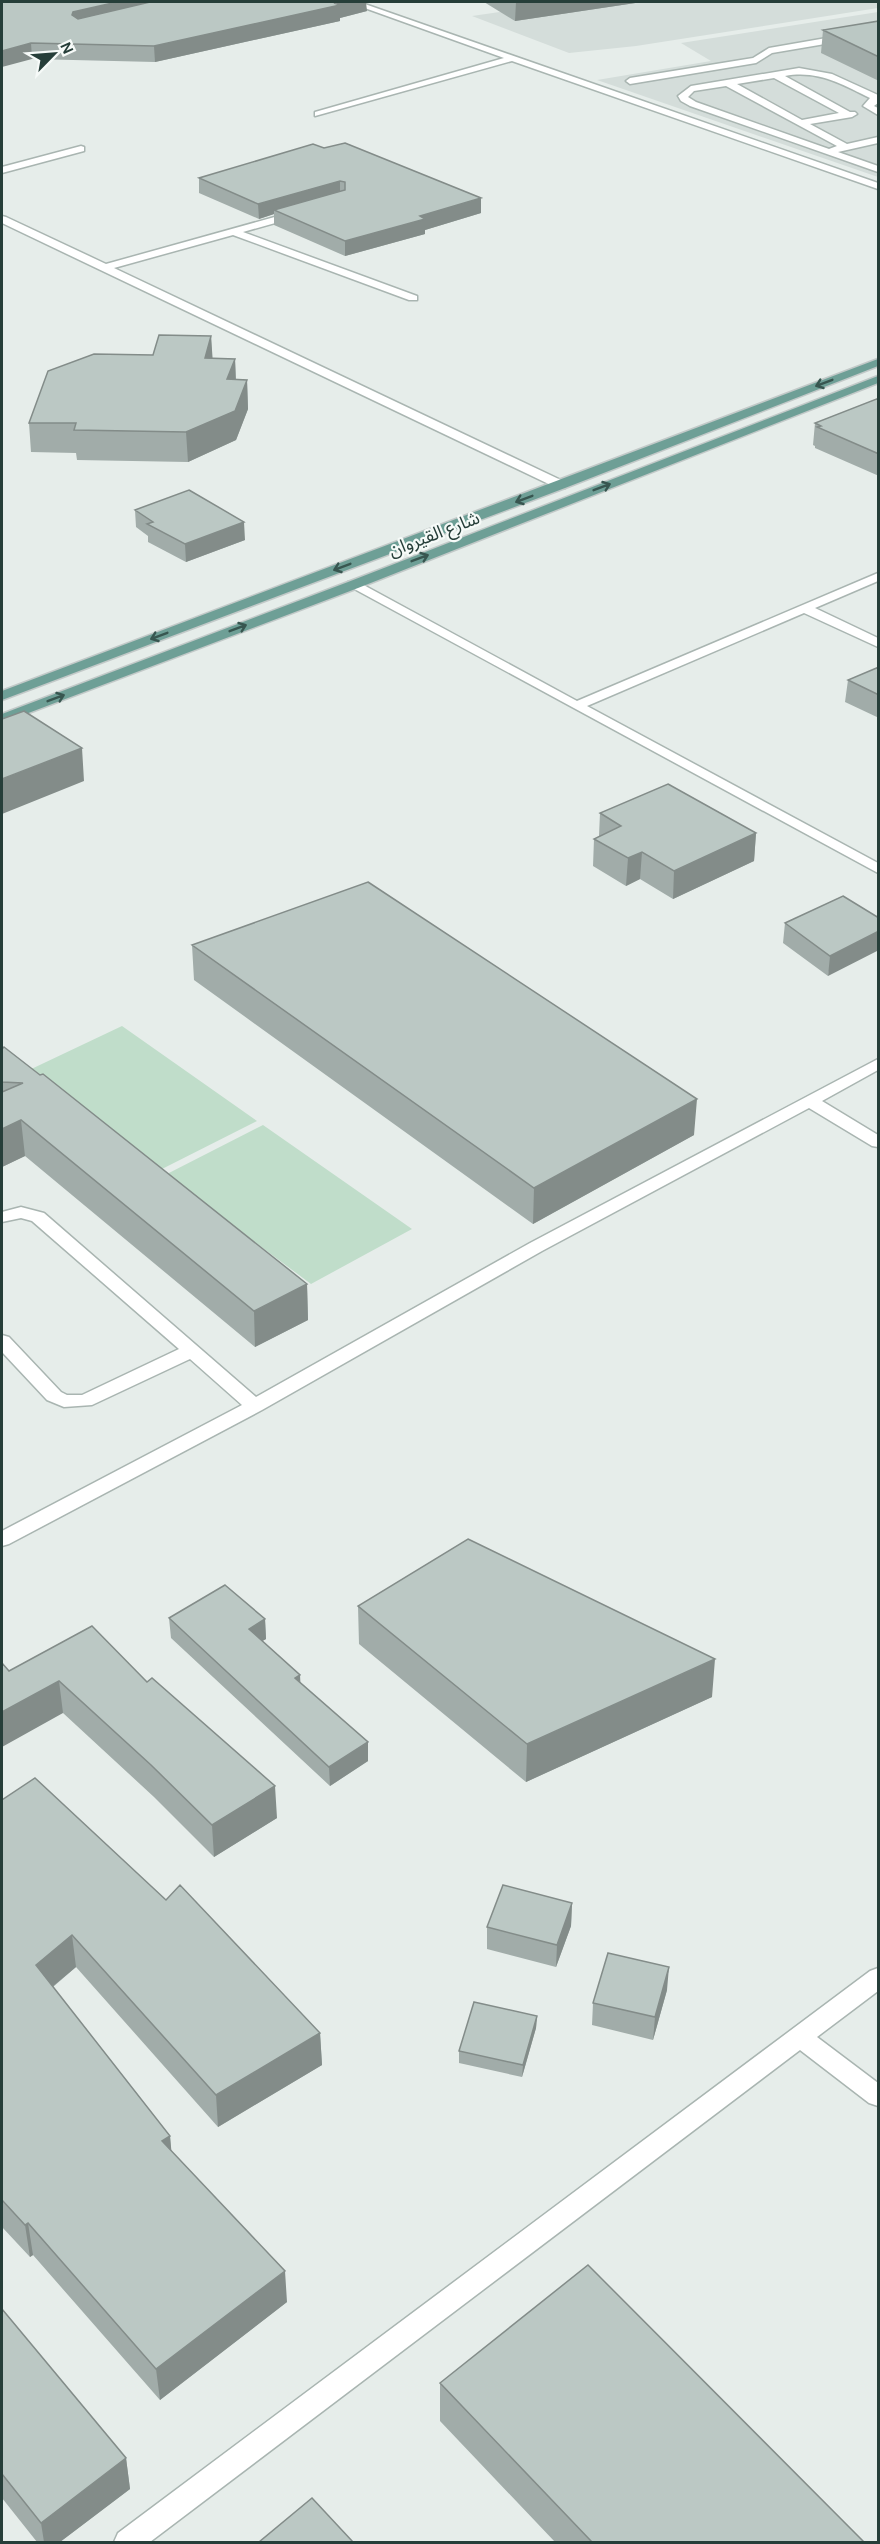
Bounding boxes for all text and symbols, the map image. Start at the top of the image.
north arrow [24,24,84,84]
text: N [56,39,78,57]
one-way arrow [815,379,834,390]
one-way arrow [592,481,611,492]
one-way arrow [516,494,534,505]
street label: شارع القيروان [385,507,484,564]
one-way arrow [411,552,429,563]
one-way arrow [333,563,352,574]
one-way arrow [229,622,247,633]
one-way arrow [151,631,169,642]
one-way arrow [46,692,65,703]

